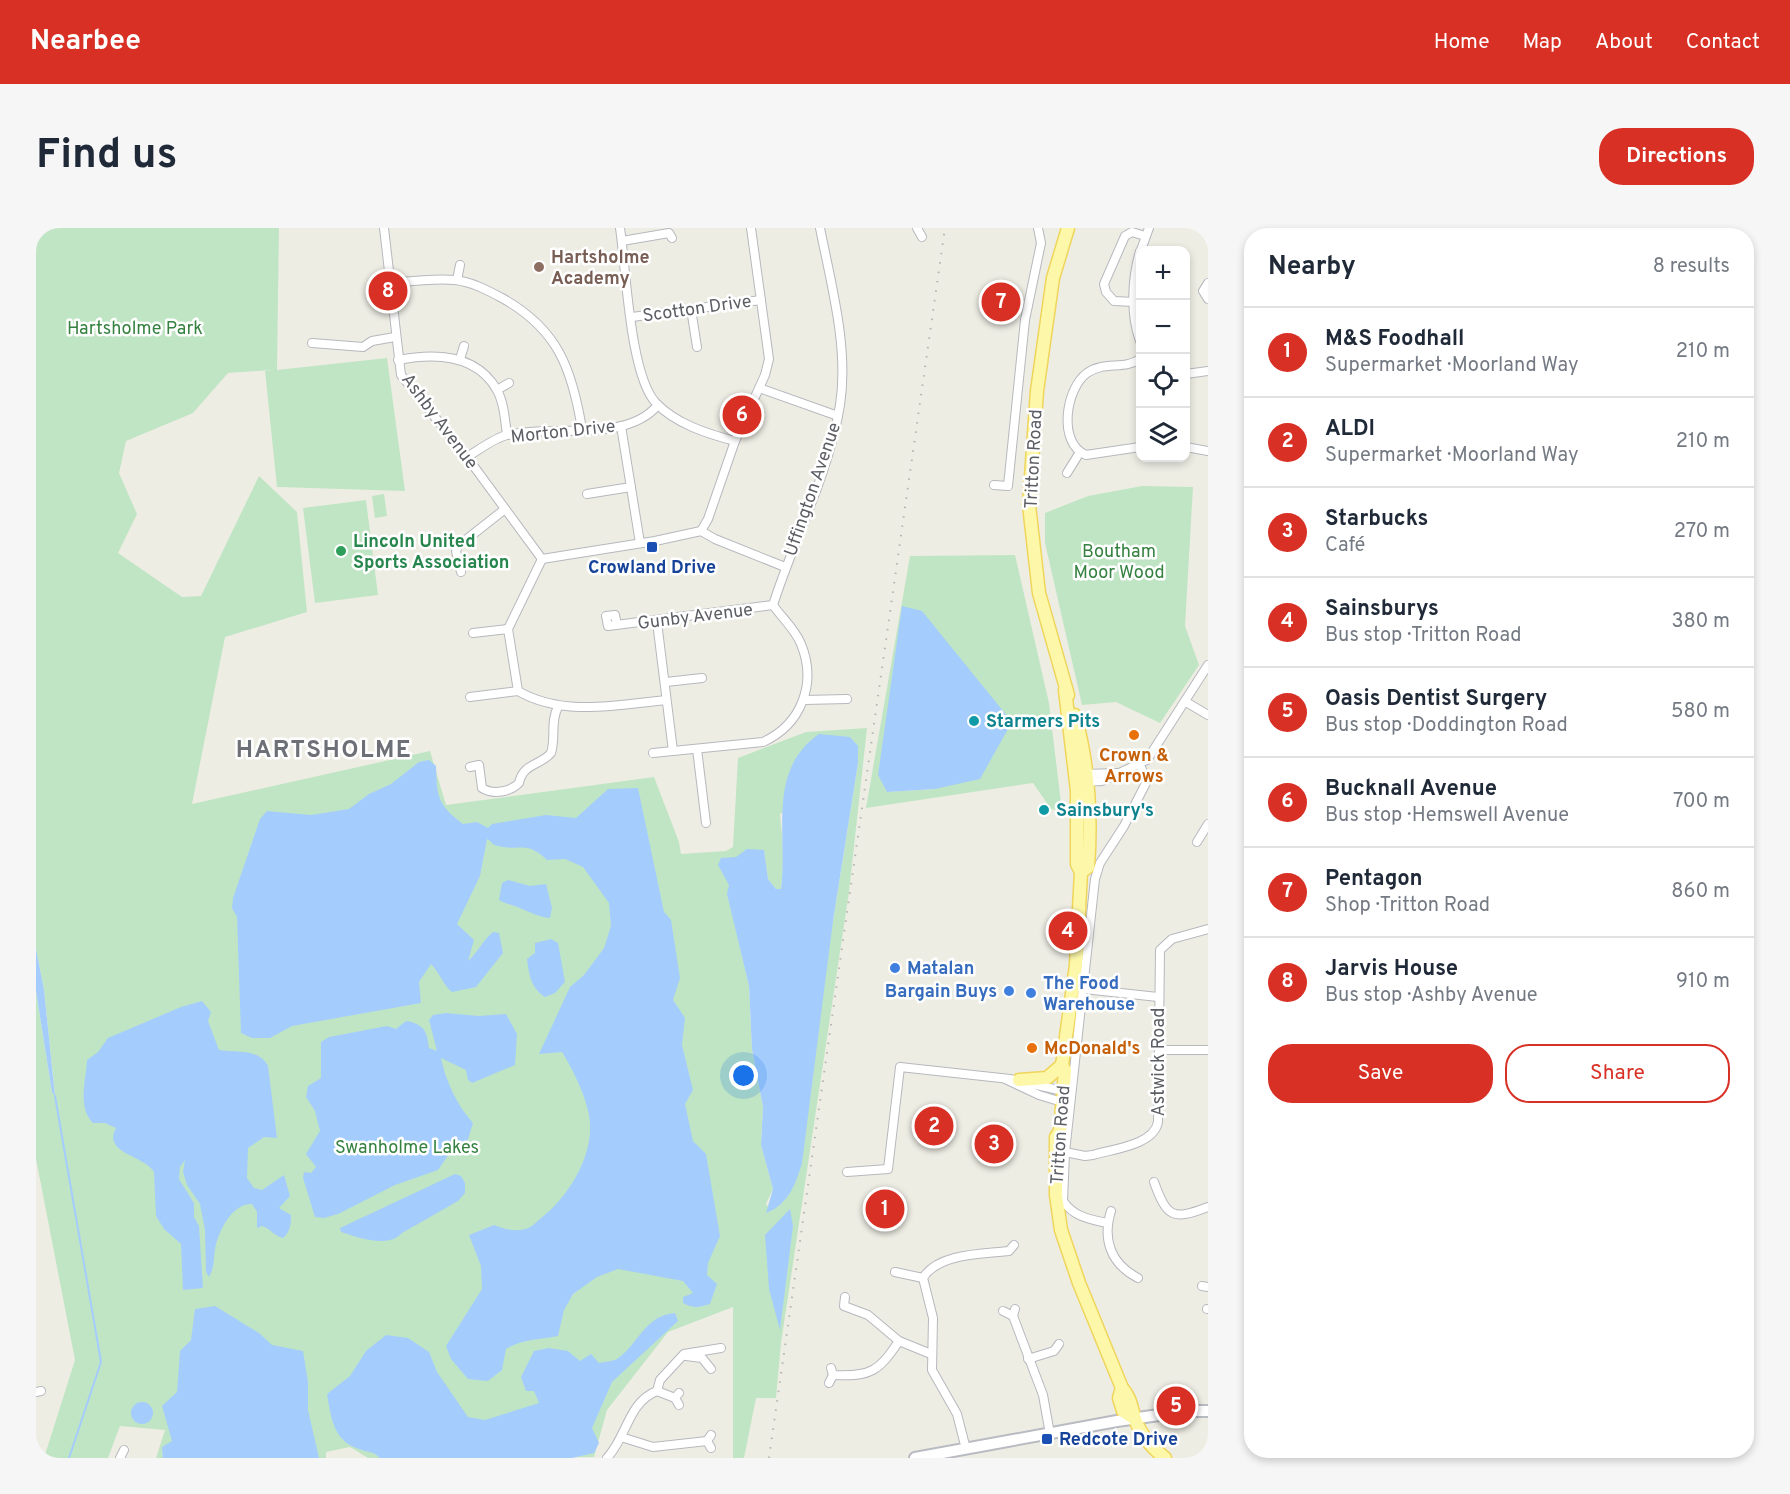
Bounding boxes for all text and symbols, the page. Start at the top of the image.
text: Nearbee [30,24,141,60]
text: Home [1434,29,1490,56]
text: Map [1523,29,1562,56]
text: About [1595,29,1653,56]
text: Contact [1686,29,1760,56]
button: Directions [1599,128,1754,185]
text: Find us [36,130,177,183]
map controls [1136,246,1190,462]
button: + [1136,246,1190,300]
place label: Hartsholme Academy [551,247,650,291]
text: Nearby [1268,251,1356,284]
text: 8 results [1653,254,1730,280]
marker: Hartsholme Academy [532,260,546,274]
pin: 8 [368,268,408,314]
pin: 7 [982,280,1020,325]
street label: Scotton Drive [641,290,753,328]
button: − [1136,300,1190,354]
park label: Hartsholme Park [67,318,203,341]
text: M&S Foodhall [1325,326,1464,353]
text: 1 [1284,339,1292,365]
text: 210 m [1676,339,1730,365]
text: Supermarket · Moorland Way [1325,353,1579,379]
button: locate [1136,354,1190,408]
street label: Ashby Avenue [395,369,482,474]
pin: 6 [722,392,762,438]
button: layers [1136,408,1190,462]
street label: Tritton Road [1020,409,1049,509]
street label: Morton Drive [510,416,617,449]
text: ALDI [1325,416,1375,443]
street label: Uffington Avenue [780,420,847,559]
text: 2 [1281,429,1294,455]
text: 210 m [1676,429,1730,455]
text: Supermarket · Moorland Way [1325,443,1579,469]
text: Starbucks [1325,506,1428,533]
text: 3 [1282,519,1294,545]
text: 270 m [1674,519,1730,545]
place label: Lincoln United Sports Association [353,531,509,575]
text: Café [1325,533,1365,559]
marker: Crowland Drive [645,540,659,554]
park label: Boutham Moor Wood [1073,541,1165,585]
marker: Lincoln United Sports Association [334,544,348,558]
place label: Crowland Drive [588,557,716,580]
text: Sainsburys [1325,596,1439,623]
street label: Gunby Avenue [636,599,754,636]
text: 4 [1281,609,1294,635]
text: 380 m [1671,609,1730,635]
text: Bus stop · Tritton Road [1325,623,1522,649]
text: Oasis Dentist Surgery [1325,686,1547,713]
text: 5 [1281,699,1294,725]
text: 580 m [1671,699,1730,725]
place label: Starmers Pits [986,711,1100,734]
text: Bus stop · Doddington Road [1325,713,1568,739]
marker: Starmers Pits [967,714,981,728]
marker: Crown & Arrows [1127,728,1141,742]
district label: HARTSHOLME [236,736,412,766]
place label: Crown & Arrows [1099,745,1169,789]
text: Bucknall Avenue [1325,776,1497,803]
text: 6 [1281,789,1294,815]
text: 700 m [1673,789,1730,815]
place label: Sainsbury's [1056,800,1154,823]
marker: Sainsbury's [1037,803,1051,817]
text: Bus stop · Hemswell Avenue [1325,803,1569,829]
text: Pentagon [1325,866,1422,893]
text: 7 [1282,879,1293,905]
text: 860 m [1671,879,1730,905]
text: Shop · Tritton Road [1325,893,1490,919]
pin: 4 [1048,908,1088,954]
text: Jarvis House [1325,956,1458,983]
place label: Matalan [907,958,974,981]
marker: Matalan [888,961,902,975]
text: 8 [1281,969,1294,995]
text: 910 m [1676,969,1730,995]
place label: The Food Warehouse [1043,973,1135,1017]
place label: Bargain Buys [885,981,997,1004]
text: Bus stop · Ashby Avenue [1325,983,1538,1009]
marker: Bargain Buys [1002,984,1016,998]
marker: The Food Warehouse [1024,986,1038,1000]
street label: Astwick Road [1148,1008,1171,1116]
place label: McDonald's [1044,1038,1140,1061]
marker: McDonald's [1025,1041,1039,1055]
button: Save [1268,1044,1493,1103]
button: Share [1505,1044,1730,1103]
your location [729,1061,758,1090]
street label: Tritton Road [1047,1085,1076,1186]
pin: 2 [914,1104,954,1148]
pin: 3 [974,1122,1014,1166]
park label: Swanholme Lakes [335,1137,479,1160]
pin: 1 [866,1186,904,1232]
pin: 5 [1156,1384,1196,1428]
place label: Redcote Drive [1059,1429,1178,1452]
marker: Redcote Drive [1040,1432,1054,1446]

